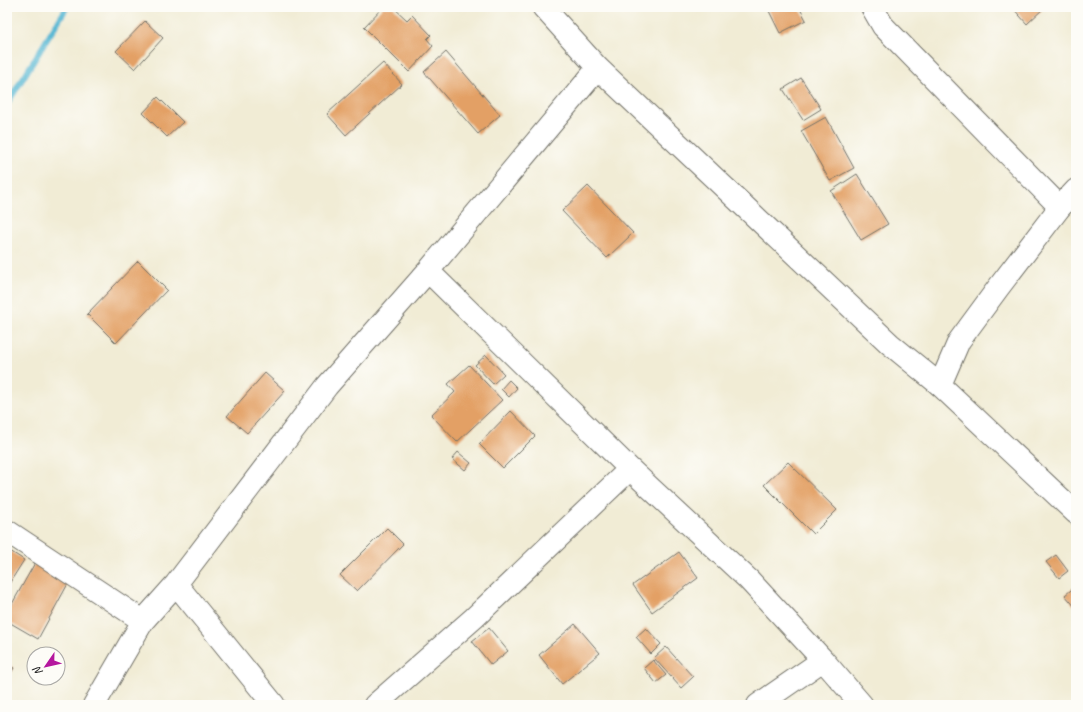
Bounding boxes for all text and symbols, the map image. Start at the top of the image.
north arrow [26,646,66,686]
text: N [29,663,45,678]

